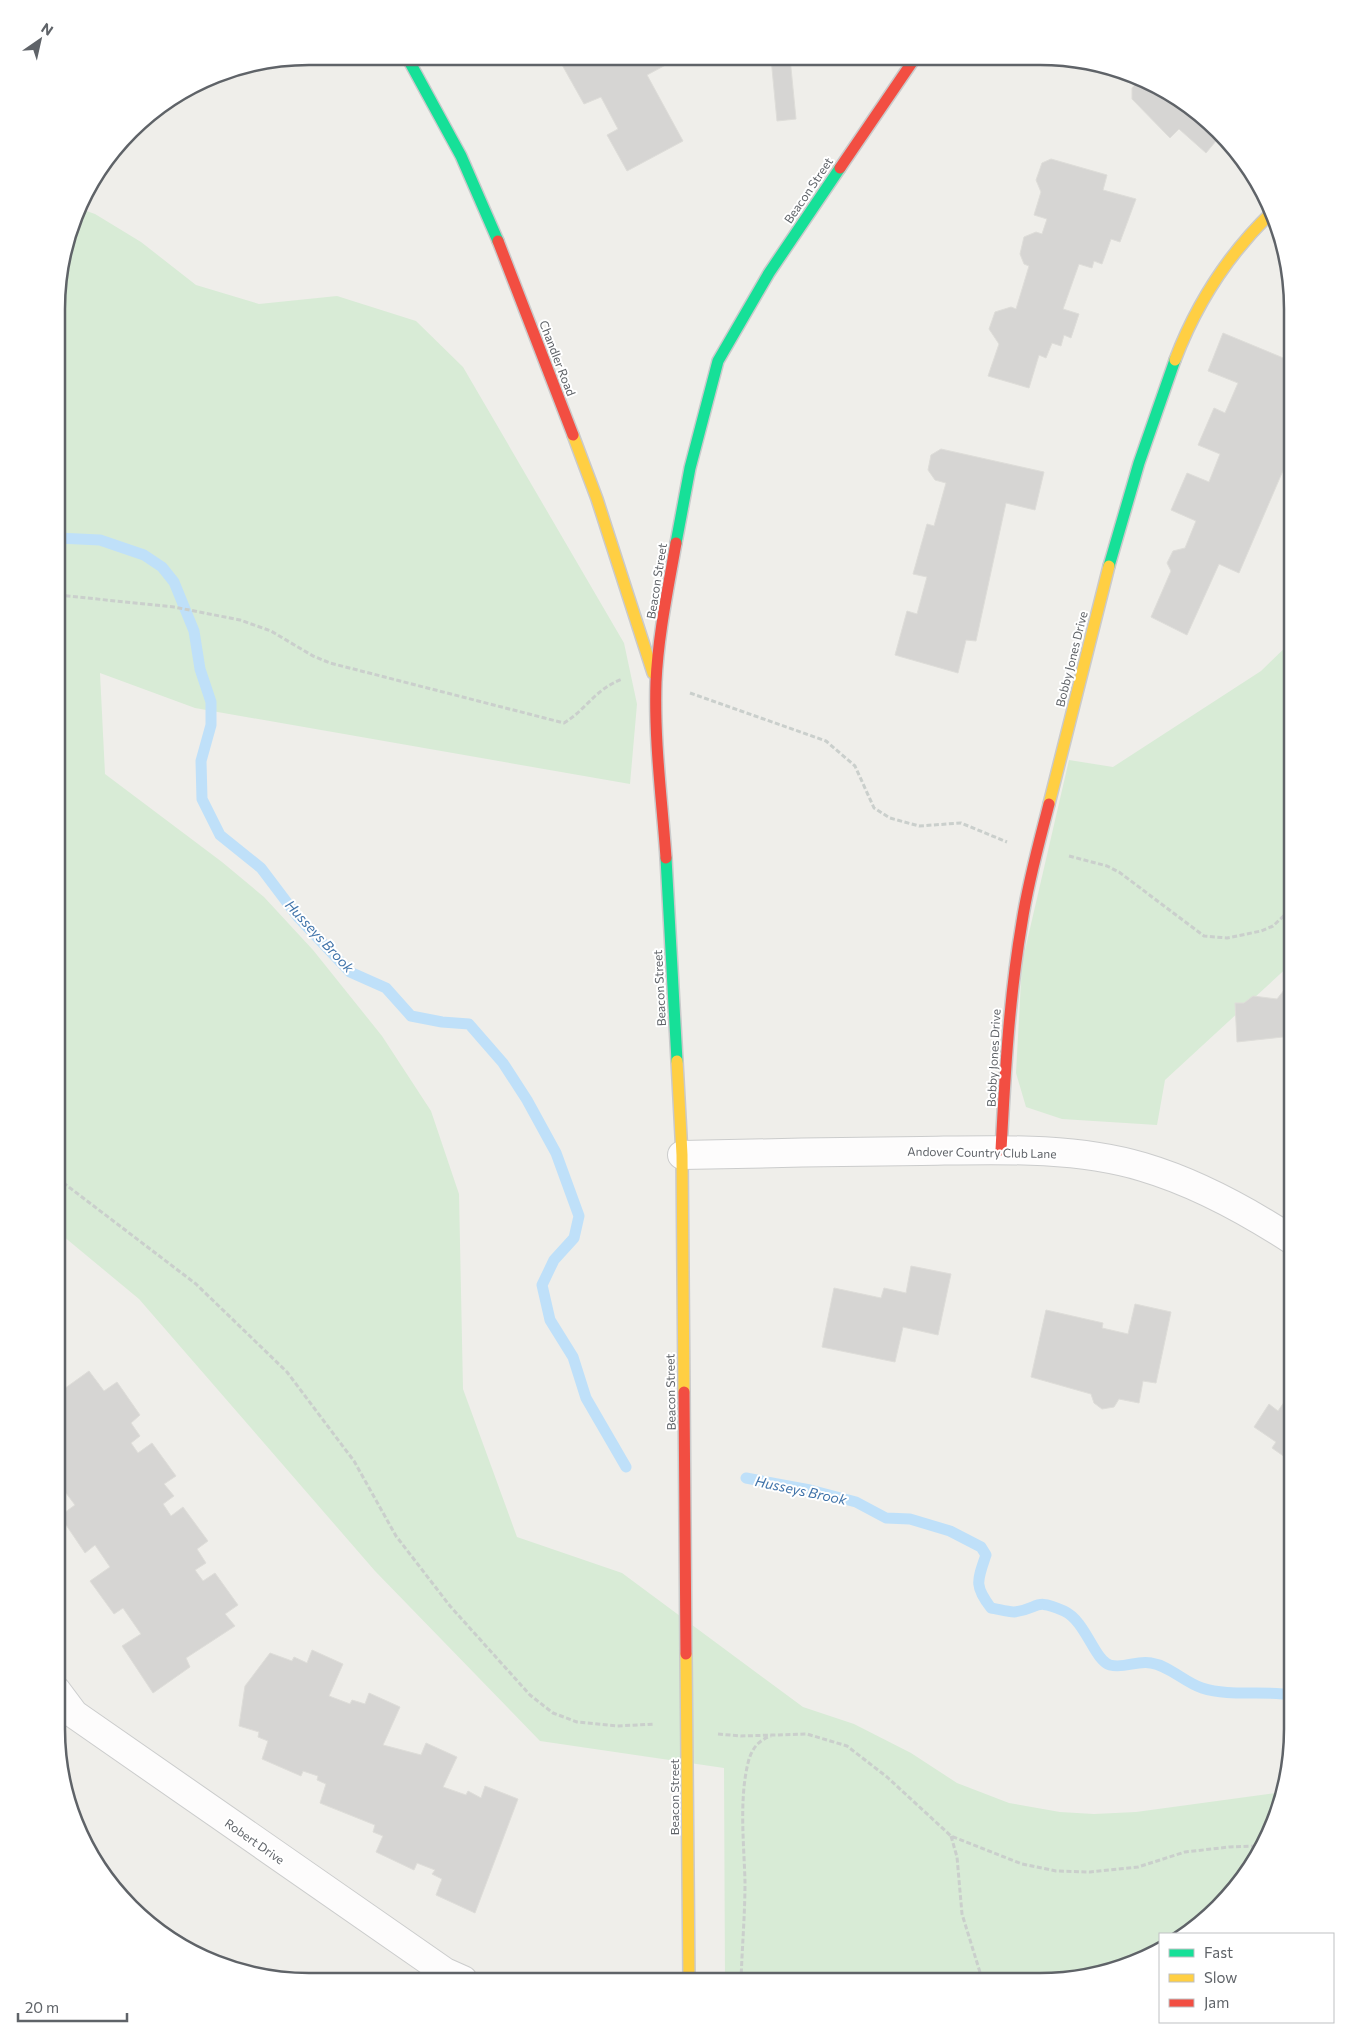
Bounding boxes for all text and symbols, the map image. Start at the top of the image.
north arrow [15,15,65,65]
text: N [38,19,57,39]
street label: Beacon Street [781,154,835,226]
street label: Chandler Road [537,318,579,398]
street label: Beacon Street [643,542,669,620]
street label: Bobby Jones Drive [1052,610,1091,709]
water label: Husseys Brook [282,896,358,976]
street label: Beacon Street [650,949,668,1027]
street label: Bobby Jones Drive [983,1009,1004,1107]
street label: Andover Country Club Lane [907,1144,1057,1160]
street label: Beacon Street [662,1354,678,1430]
water label: Husseys Brook [754,1472,849,1508]
street label: Beacon Street [667,1759,681,1835]
street label: Robert Drive [223,1815,287,1867]
legend [1159,1933,1334,2023]
text: Fast [1204,1943,1233,1961]
text: Slow [1204,1968,1237,1986]
scale bar [18,1990,126,2022]
text: Jam [1204,1993,1229,2011]
text: 20 m [25,1998,59,2016]

